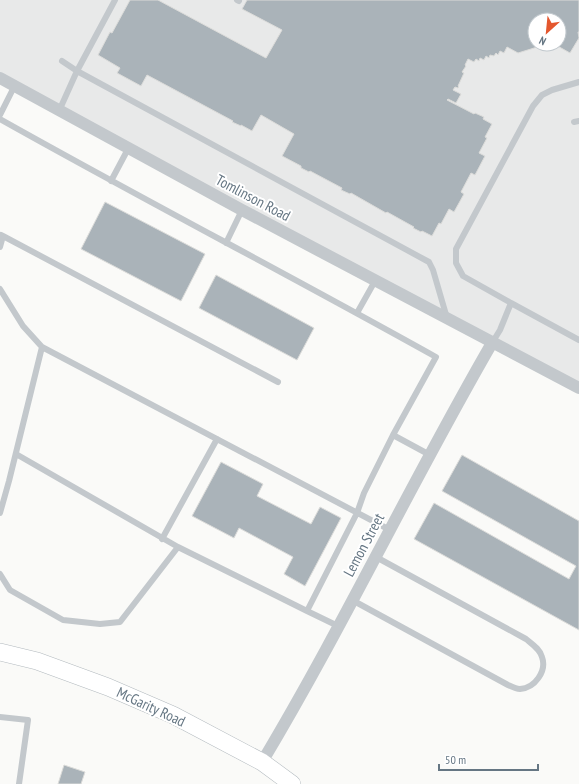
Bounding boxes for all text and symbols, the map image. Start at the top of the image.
north arrow [527,12,567,52]
text: N [537,33,548,48]
street label: Tomlinson Road [213,170,294,225]
street label: Lemon Street [339,510,388,580]
street label: McGarity Road [114,682,189,731]
scale bar [439,746,538,772]
text: 50 m [445,752,466,767]

